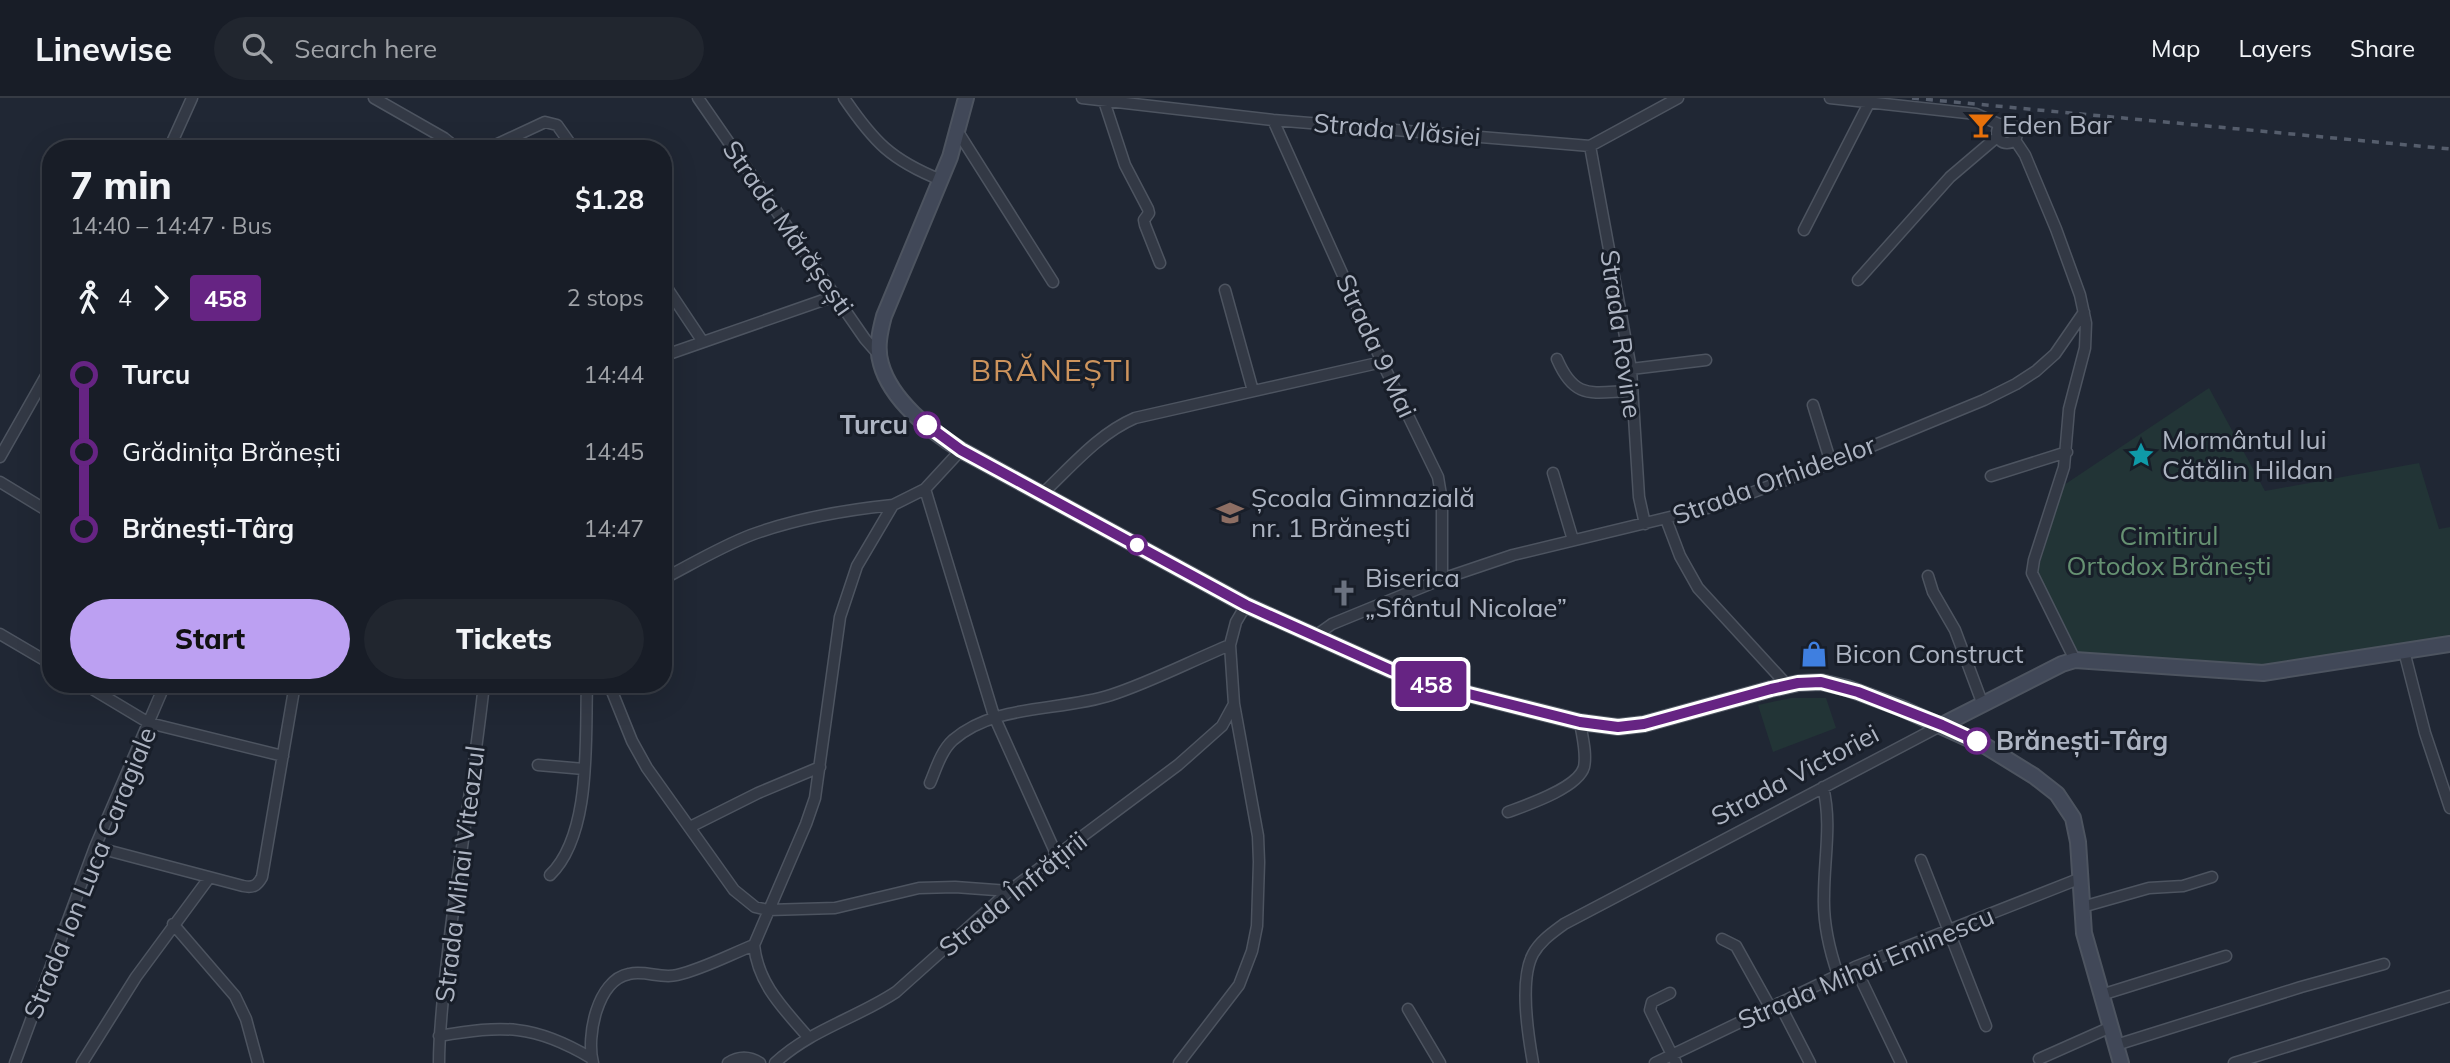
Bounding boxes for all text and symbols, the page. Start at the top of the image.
search box [214,17,704,80]
text: Linewise [35,28,172,69]
icon: search [238,29,276,67]
text: Search here [294,32,437,65]
text: Map [2151,33,2200,63]
text: Layers [2238,33,2312,63]
text: Share [2350,33,2415,63]
street label: Strada Vlăsiei [1312,106,1482,153]
place label: Eden Bar [2002,108,2112,141]
bar icon: Eden Bar [1966,110,1996,140]
street label: Strada Mărășești [716,134,861,322]
text: 7 min [70,161,172,209]
text: $1.28 [575,183,644,216]
text: 14:40 – 14:47 · Bus [70,211,272,240]
street label: Strada Rovine [1593,248,1650,420]
street label: Strada 9 Mai [1329,269,1424,423]
icon: walk [70,279,108,317]
icon: forward [142,279,180,317]
text: 4 [118,283,132,312]
text: 458 [204,283,247,313]
text: 2 stops [567,283,644,312]
district label: BRĂNEȘTI [971,351,1133,389]
text: Turcu [122,358,190,391]
text: 14:44 [584,360,644,389]
place label: Turcu [840,408,908,441]
marker: Turcu [914,412,940,438]
place label: Mormântul lui Cătălin Hildan [2162,423,2333,486]
street label: Strada Orhideelor [1668,427,1880,532]
text: Grădinița Brănești [122,435,341,468]
text: 14:45 [584,437,644,466]
place icon: Mormântul lui Cătălin Hildan [2126,440,2156,470]
place label: Școala Gimnazială nr. 1 Brănești [1251,481,1475,544]
school or university icon: Școala Gimnazială nr. 1 Brănești [1215,498,1245,528]
text: Brănești-Târg [122,512,294,545]
text: 14:47 [584,514,644,543]
park label: Cimitirul Ortodox Brănești [2066,519,2272,582]
unlabelled marker [1127,535,1147,555]
place label: Biserica „Sfântul Nicolae” [1365,561,1567,624]
church icon: Biserica „Sfântul Nicolae” [1329,578,1359,608]
button: Start [70,599,350,679]
button: Tickets [364,599,644,679]
place label: Bicon Construct [1835,637,2024,670]
shop icon: Bicon Construct [1799,639,1829,669]
line badge: 458 [1391,661,1471,707]
text: 458 [1409,669,1453,699]
street label: Strada Victoriei [1705,717,1884,833]
street label: Strada Ion Luca Caragiale [16,722,163,1023]
place label: Brănești-Târg [1996,724,2168,758]
marker: Brănești-Târg [1964,728,1990,754]
street label: Strada Mihai Viteazul [427,744,492,1004]
street label: Strada Înfrățirii [932,824,1093,963]
street label: Strada Mihai Eminescu [1733,899,1999,1036]

